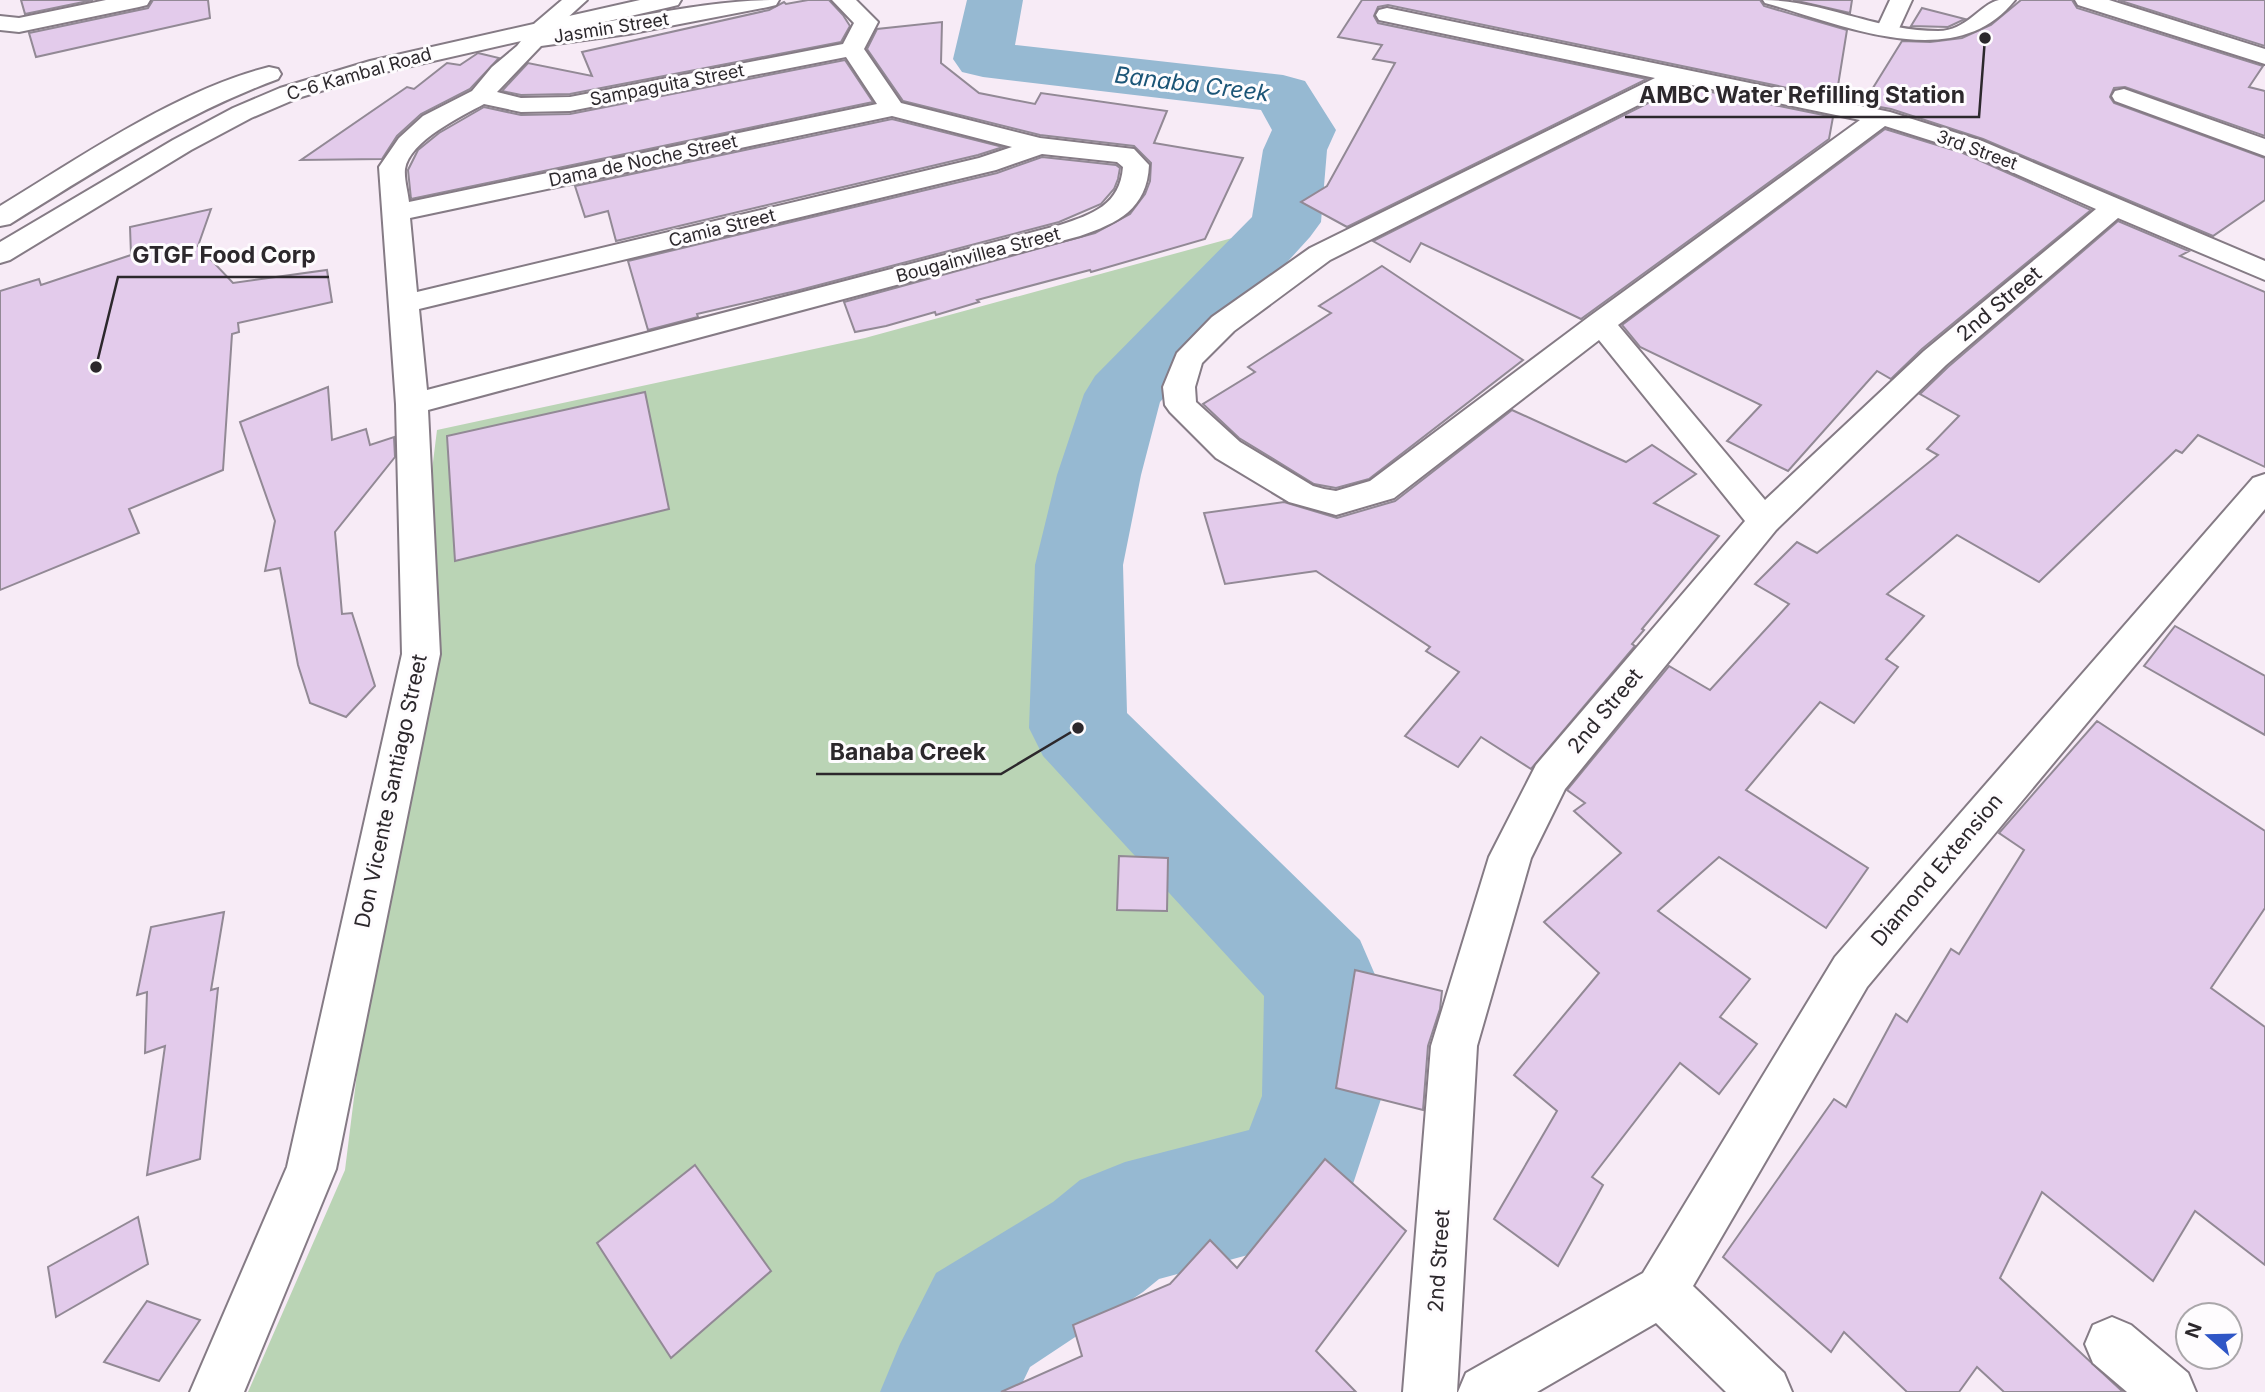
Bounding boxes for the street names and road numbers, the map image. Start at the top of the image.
street label: Jasmin Street [552,8,670,47]
street label: C-6 Kambal Road [284,43,434,104]
street label: Sampaguita Street [588,59,746,110]
street label: 3rd Street [1934,125,2021,174]
street label: Dama de Noche Street [547,130,739,191]
street label: Camia Street [666,204,778,251]
street label: Bougainvillea Street [894,222,1062,287]
street label: 2nd Street [1951,261,2046,346]
street label: Don Vicente Santiago Street [349,652,432,930]
street label: 2nd Street [1562,663,1647,758]
street label: Diamond Extension [1866,788,2008,951]
street label: 2nd Street [1422,1208,1455,1313]

